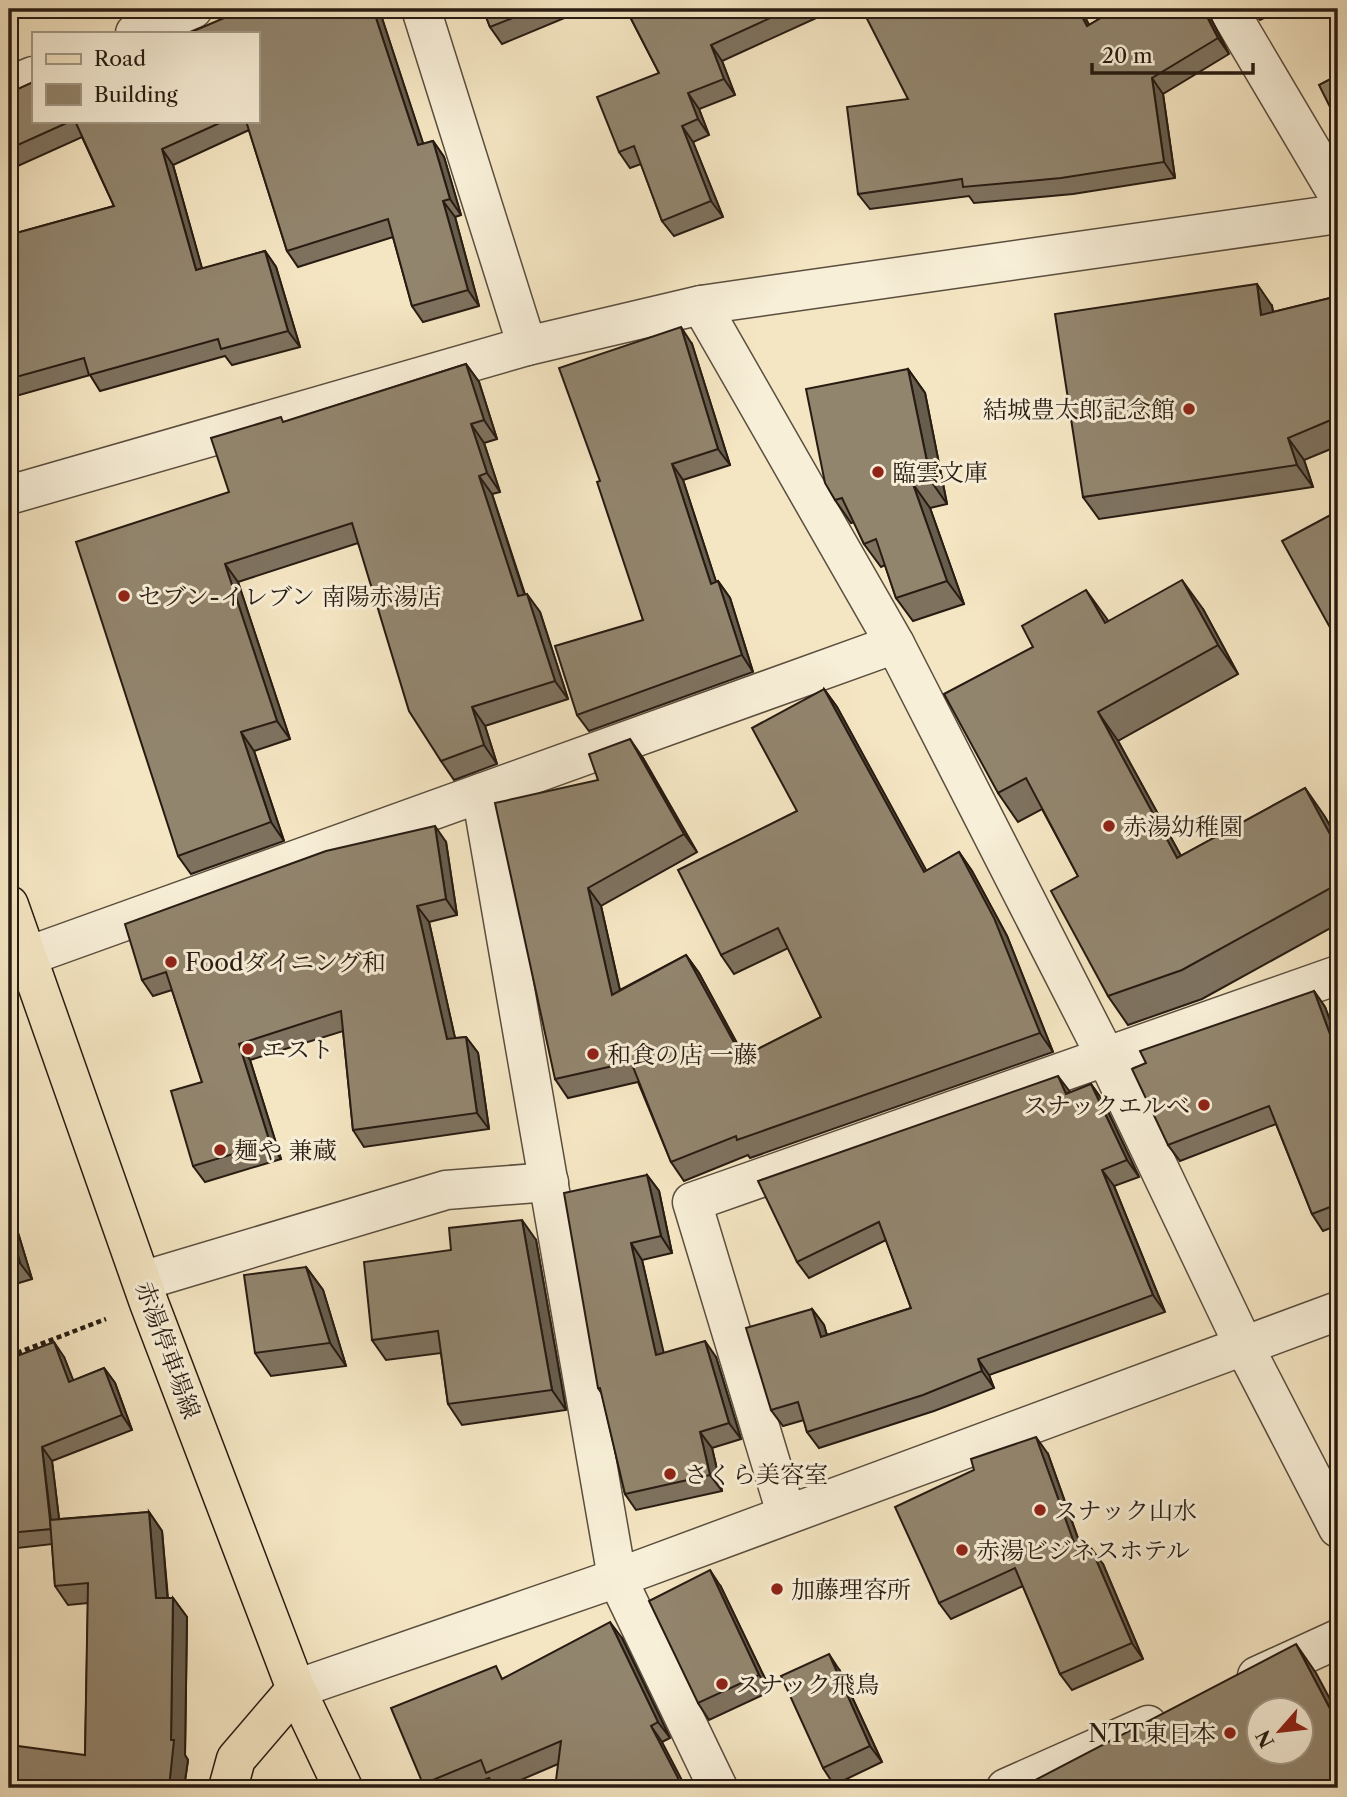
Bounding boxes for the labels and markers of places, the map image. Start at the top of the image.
place label: 結城豊太郎記念館 [983,395,1175,424]
marker: 結城豊太郎記念館 [1181,401,1197,417]
place label: 臨雲文庫 [892,458,988,487]
marker: 臨雲文庫 [870,464,886,480]
place label: セブン-イレブン 南陽赤湯店 [138,582,441,611]
marker: セブン-イレブン 南陽赤湯店 [116,588,132,604]
place label: 赤湯幼稚園 [1123,812,1243,841]
marker: 赤湯幼稚園 [1101,818,1117,834]
place label: Foodダイニング和 [185,948,386,977]
marker: Foodダイニング和 [163,954,179,970]
place label: エスト [262,1035,334,1064]
place label: 和食の店 一藤 [607,1040,757,1069]
marker: エスト [240,1041,256,1057]
marker: 和食の店 一藤 [585,1046,601,1062]
place label: スナックエルべ [1023,1091,1190,1120]
marker: スナックエルべ [1196,1097,1212,1113]
place label: 麺や 兼蔵 [234,1136,336,1165]
marker: 麺や 兼蔵 [212,1142,228,1158]
place label: さくら美容室 [684,1460,828,1489]
marker: さくら美容室 [662,1466,678,1482]
place label: スナック山水 [1054,1496,1197,1525]
marker: スナック山水 [1032,1502,1048,1518]
place label: 赤湯ビジネスホテル [976,1536,1190,1565]
marker: 赤湯ビジネスホテル [954,1542,970,1558]
place label: 加藤理容所 [791,1575,911,1604]
marker: 加藤理容所 [769,1581,785,1597]
place label: スナック飛鳥 [736,1670,879,1699]
marker: スナック飛鳥 [714,1676,730,1692]
place label: NTT東日本 [1088,1719,1216,1748]
marker: NTT東日本 [1222,1725,1238,1741]

